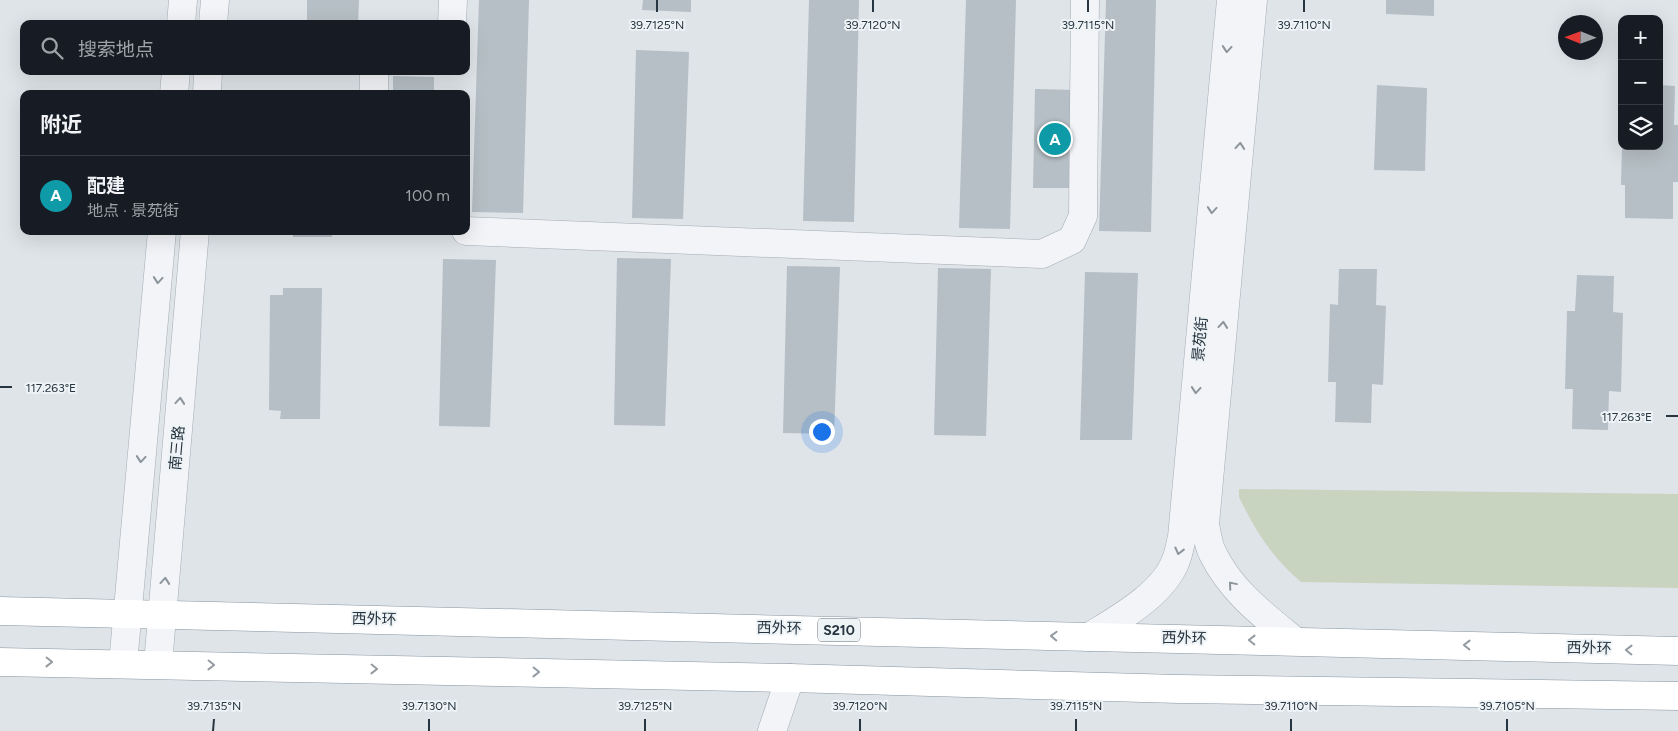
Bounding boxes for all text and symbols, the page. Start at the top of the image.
north arrow [1558,15,1603,60]
map controls [1618,15,1663,150]
button: + [1618,15,1663,60]
text: 39.7125°N [630,18,684,32]
text: 39.7120°N [845,18,901,32]
text: 39.7115°N [1062,18,1114,32]
text: 39.7110°N [1277,18,1331,32]
search box [20,20,470,75]
icon: search [38,34,66,62]
text: 搜索地点 [78,38,154,61]
one-way arrow [1222,45,1233,53]
button: − [1618,60,1663,105]
button: layers [1618,105,1663,150]
text: 附近 [40,112,82,137]
pin: A [1039,120,1071,158]
one-way arrow [1234,142,1245,150]
text: 配建 [87,174,125,197]
text: A [50,186,62,205]
text: 100 m [405,186,450,205]
text: 地点 · 景苑街 [87,201,179,220]
one-way arrow [1207,207,1218,215]
one-way arrow [152,276,163,284]
street label: 景苑街 [1189,316,1211,362]
one-way arrow [1218,321,1229,329]
text: 117.263°E [26,381,76,395]
one-way arrow [1190,386,1201,394]
one-way arrow [175,397,186,405]
text: 117.263°E [1602,410,1652,424]
your location [809,419,835,445]
street label: 南三路 [166,425,188,471]
one-way arrow [136,455,147,463]
one-way arrow [1174,547,1185,556]
one-way arrow [159,577,170,585]
one-way arrow [1230,582,1238,591]
street label: 西外环 [351,610,397,628]
road number: S210 [818,618,860,642]
street label: 西外环 [756,619,802,637]
street label: 西外环 [1161,629,1207,647]
one-way arrow [1050,630,1058,641]
one-way arrow [1248,635,1256,645]
street label: 西外环 [1566,639,1612,657]
one-way arrow [1463,640,1471,651]
one-way arrow [1625,644,1633,655]
one-way arrow [45,657,53,668]
one-way arrow [207,660,215,671]
one-way arrow [370,664,378,674]
one-way arrow [532,667,540,678]
text: 39.7135°N [187,699,241,713]
text: 39.7130°N [401,699,457,713]
text: 39.7125°N [618,699,672,713]
text: 39.7120°N [832,699,888,713]
text: 39.7115°N [1050,699,1102,713]
text: 39.7110°N [1264,699,1318,713]
text: 39.7105°N [1479,699,1535,713]

